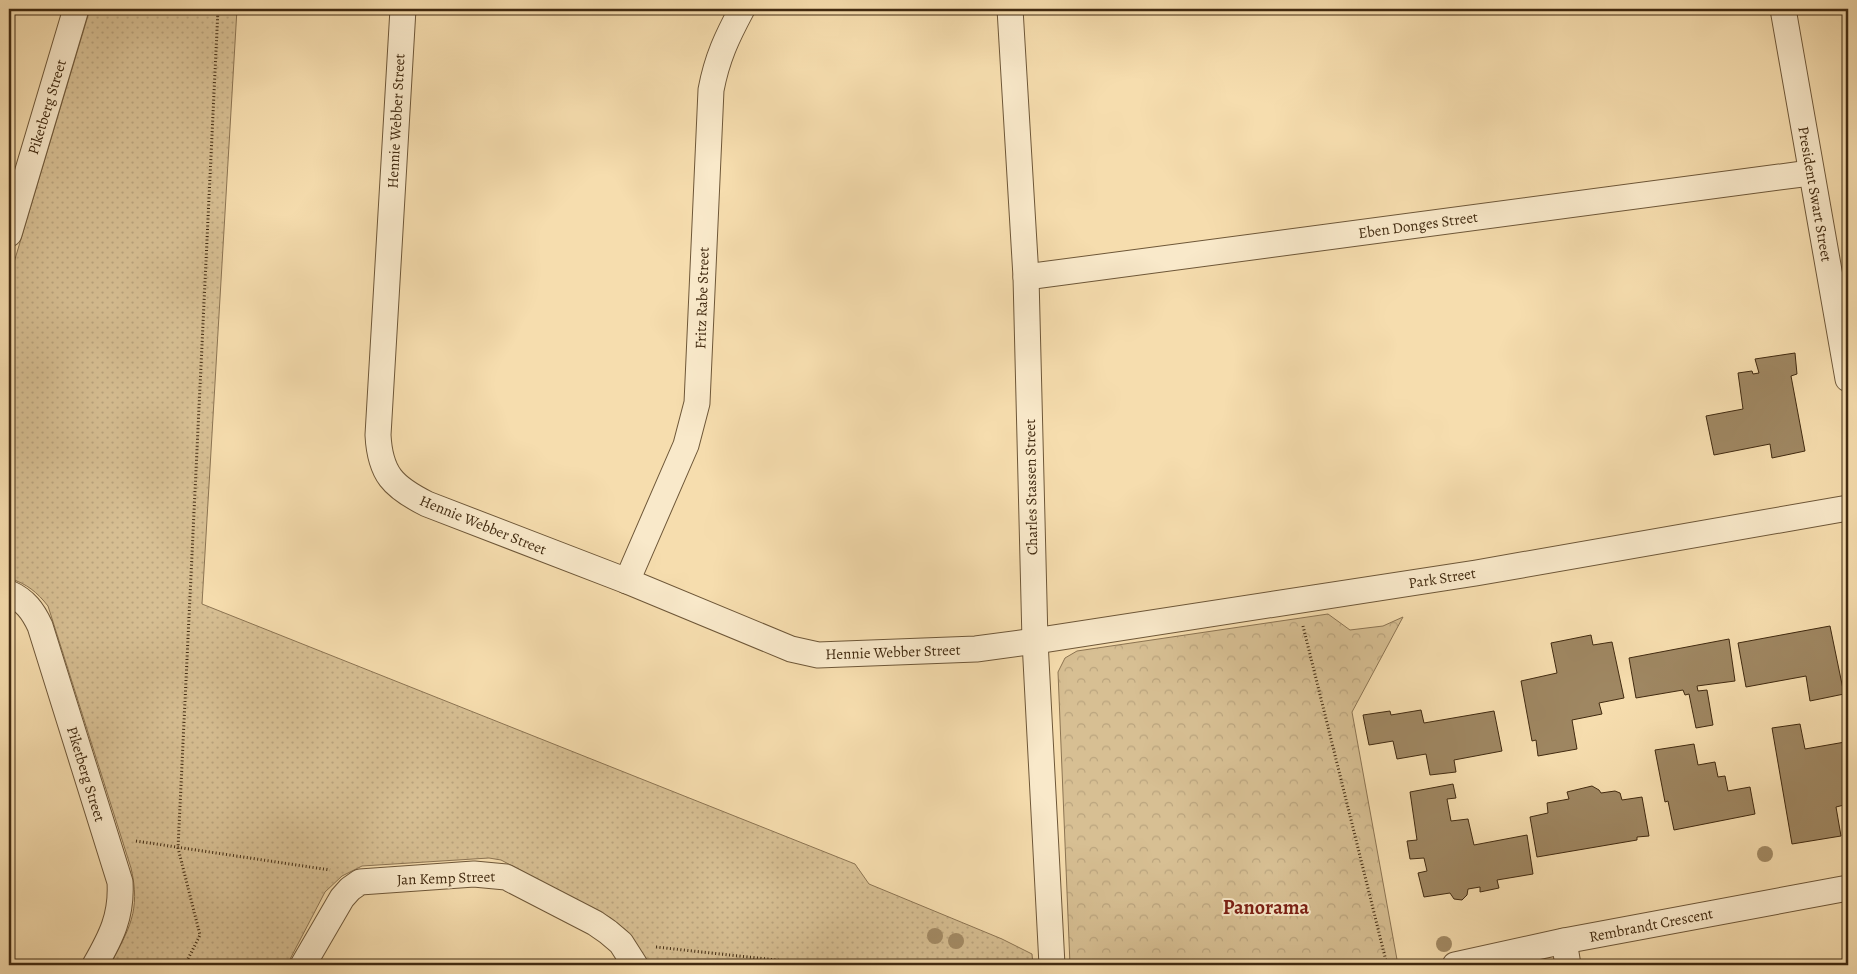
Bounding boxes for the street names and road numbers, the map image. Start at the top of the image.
street label: Hennie Webber Street [382,53,410,189]
street label: Piketberg Street [23,57,71,157]
street label: President Swart Street [1793,125,1837,263]
street label: Eben Donges Street [1357,207,1479,243]
street label: Fritz Rabe Street [690,247,714,349]
street label: Charles Stassen Street [1020,419,1042,555]
street label: Hennie Webber Street [417,490,549,560]
street label: Park Street [1407,563,1477,593]
street label: Hennie Webber Street [825,640,961,664]
street label: Piketberg Street [62,724,110,824]
street label: Jan Kemp Street [396,866,496,890]
street label: Rembrandt Crescent [1587,903,1715,947]

